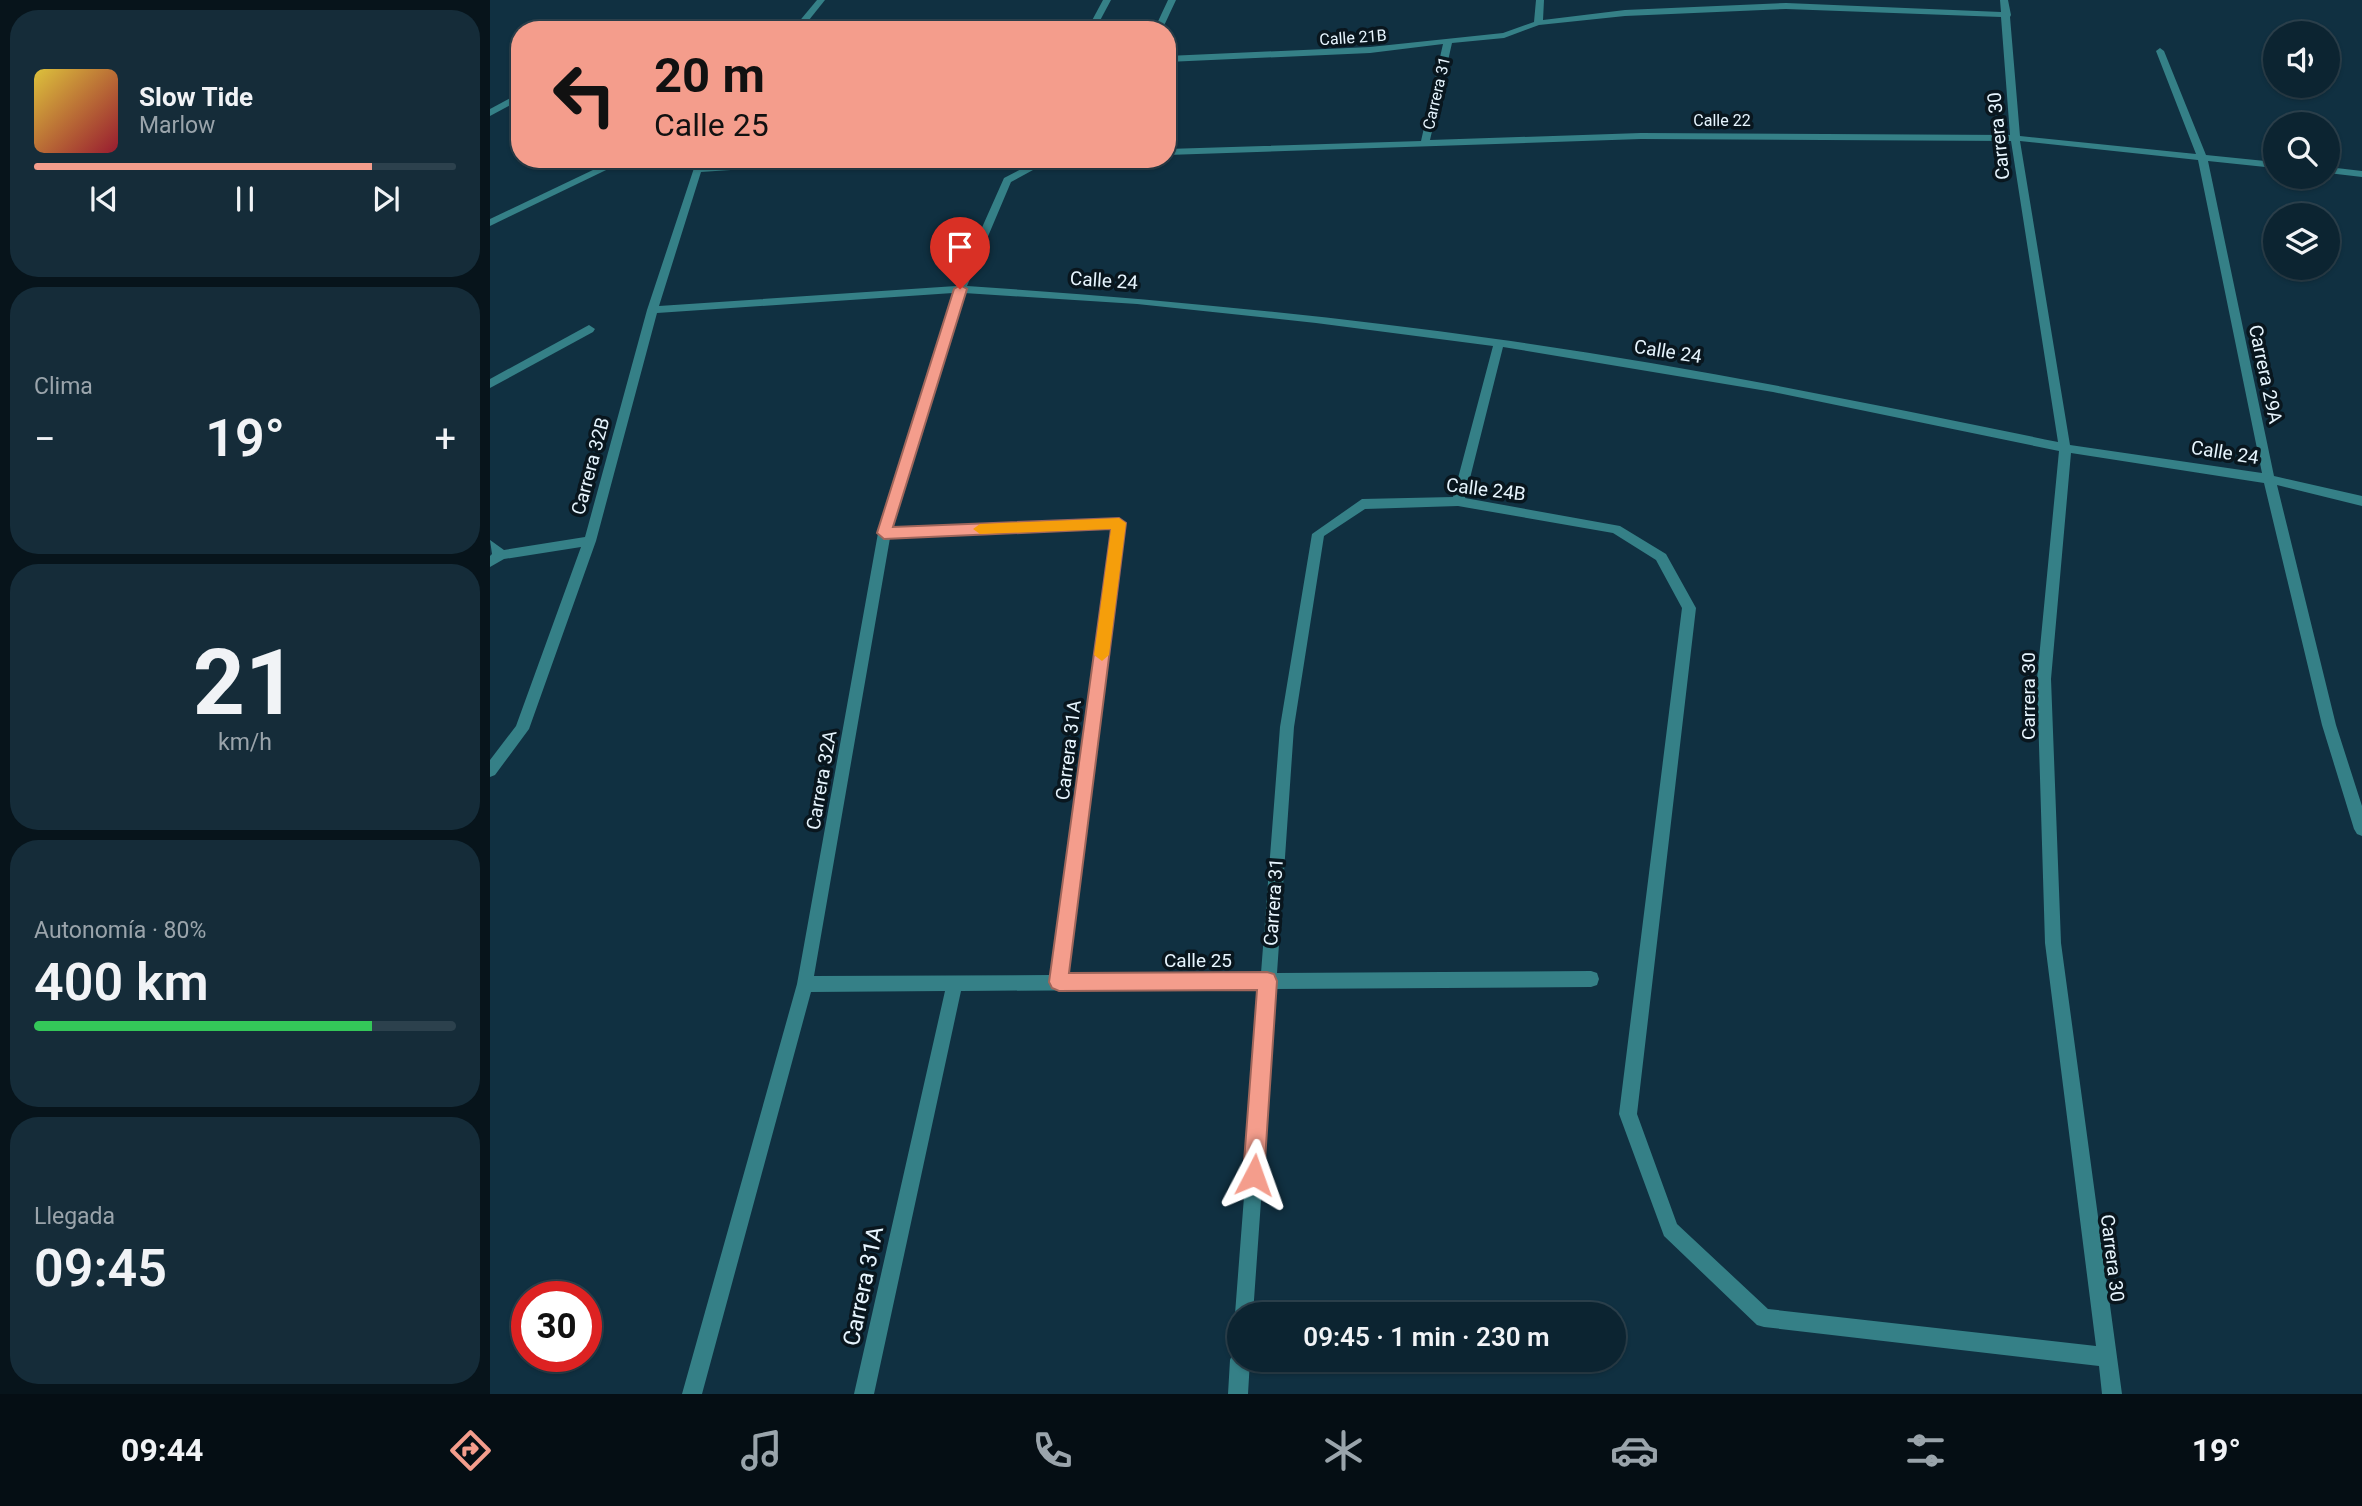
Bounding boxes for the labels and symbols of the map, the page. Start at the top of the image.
street label: Calle 21B [1319,26,1387,49]
street label: Carrera 31 [1419,55,1454,131]
street label: Carrera 30 [1982,91,2015,181]
street label: Calle 22 [1693,111,1751,130]
pin [930,217,990,289]
street label: Calle 24 [1069,267,1139,294]
street label: Carrera 29A [2244,323,2287,426]
street label: Calle 24 [1632,335,1704,368]
street label: Carrera 32B [566,415,615,517]
street label: Calle 24 [2189,436,2261,469]
street label: Calle 24B [1445,473,1527,506]
street label: Carrera 30 [2017,652,2040,740]
street label: Carrera 31A [1051,698,1086,801]
street label: Carrera 32A [801,728,842,831]
street label: Carrera 31 [1259,857,1288,947]
street label: Calle 25 [1164,949,1232,972]
position arrow [1217,1138,1291,1212]
street label: Carrera 30 [2096,1213,2129,1303]
street label: Carrera 31A [838,1224,889,1348]
speed limit sign: 30 [511,1281,602,1372]

